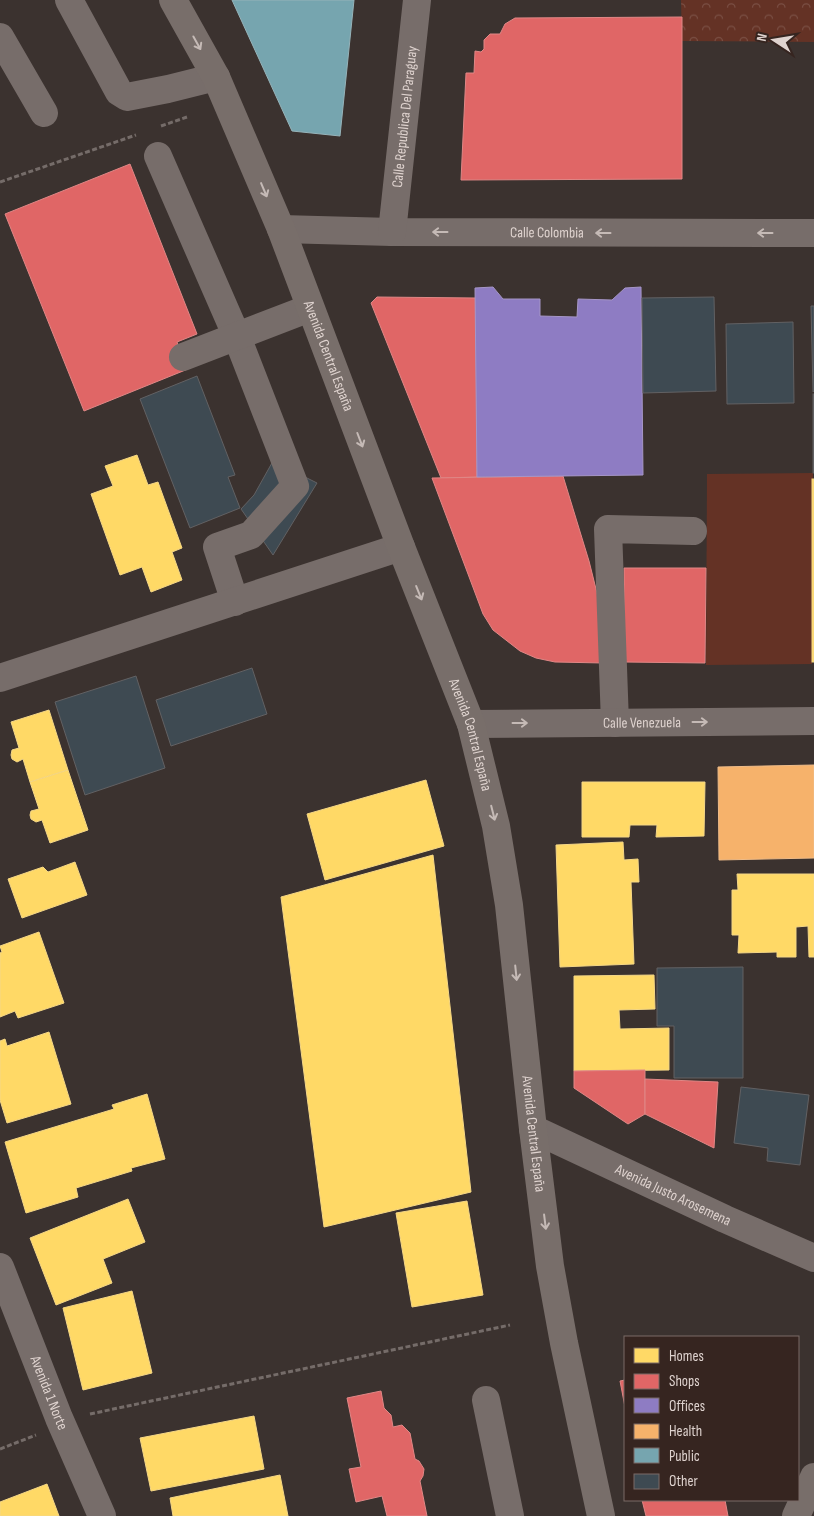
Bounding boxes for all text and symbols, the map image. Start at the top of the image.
north arrow [749,15,799,65]
text: N [753,32,771,43]
one-way arrow [192,35,202,49]
street label: Calle Republica Del Paraguay [387,45,422,188]
one-way arrow [260,182,269,197]
street label: Calle Colombia [510,223,584,242]
one-way arrow [433,227,449,237]
one-way arrow [595,228,612,238]
one-way arrow [758,228,774,238]
street label: Avenida Central España [299,297,358,414]
one-way arrow [356,432,365,447]
one-way arrow [415,585,424,600]
street label: Avenida Central España [444,675,497,793]
street label: Calle Venezuela [603,713,681,732]
one-way arrow [692,717,708,727]
one-way arrow [512,718,528,728]
one-way arrow [489,804,498,820]
one-way arrow [511,965,521,981]
street label: Avenida Central España [518,1074,550,1193]
street label: Avenida Justo Arosemena [611,1159,734,1230]
one-way arrow [540,1213,550,1229]
legend [624,1336,799,1501]
text: Homes [669,1347,704,1366]
street label: Avenida 1 Norte [26,1352,73,1433]
text: Shops [669,1372,700,1391]
text: Offices [669,1397,705,1416]
text: Health [669,1422,702,1441]
text: Public [669,1447,700,1466]
text: Other [669,1472,698,1491]

